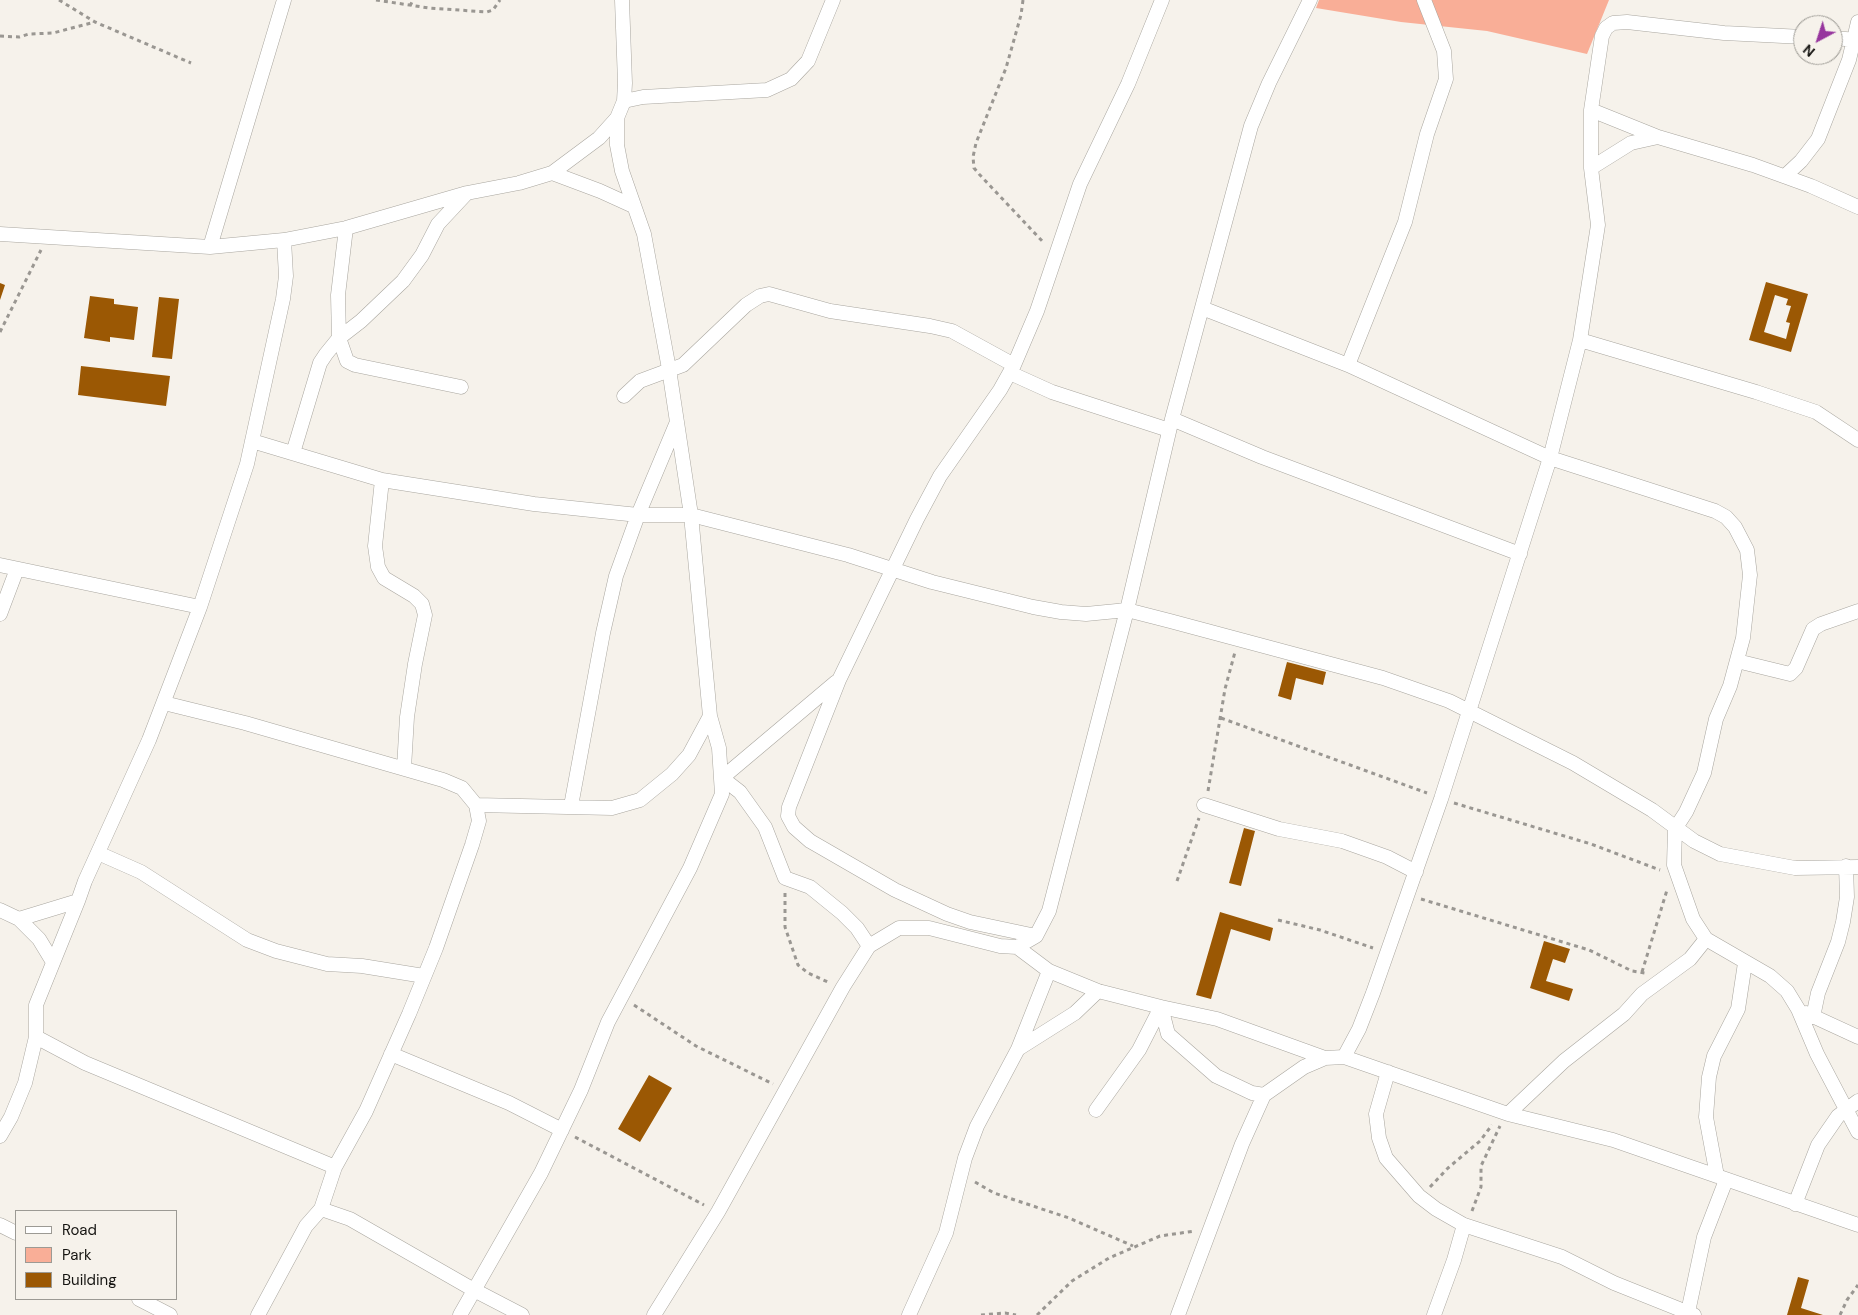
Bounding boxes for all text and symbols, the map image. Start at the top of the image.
north arrow [1793,15,1843,65]
text: N [1799,41,1819,61]
legend [15,1210,178,1300]
text: Road [62,1220,97,1240]
text: Park [62,1245,92,1265]
text: Building [62,1270,117,1290]

